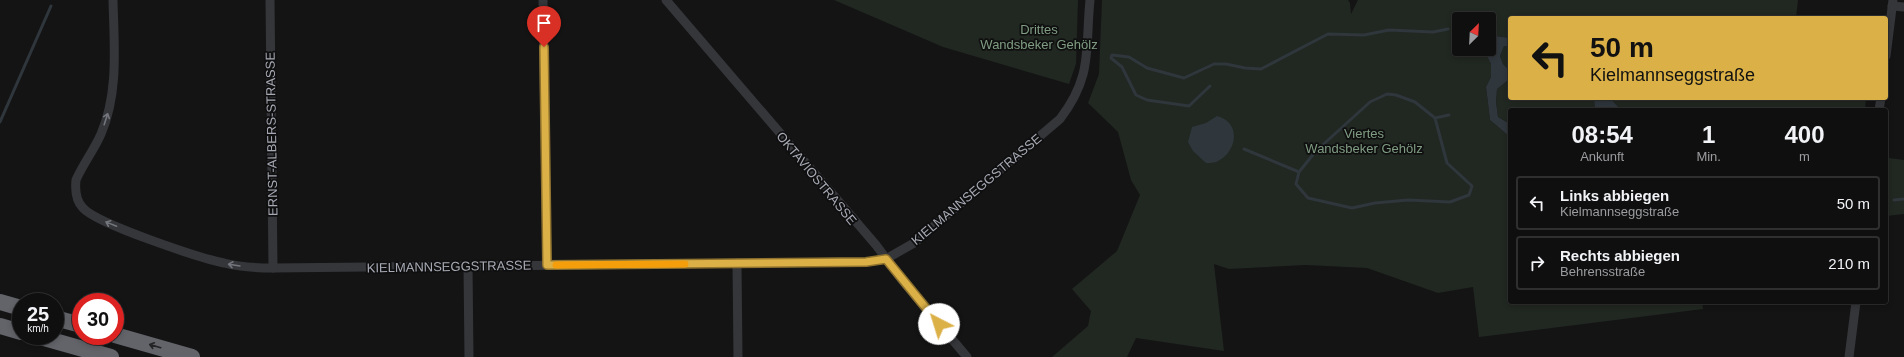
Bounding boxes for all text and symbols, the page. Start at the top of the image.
pin [527,6,561,47]
icon: arrive [533,12,555,34]
north arrow [1452,12,1496,56]
map controls [1452,12,1496,56]
park label: Drittes Wandsbeker Gehölz [980,22,1098,52]
icon: left [1524,32,1576,84]
text: 50 m [1590,32,1654,63]
street label: ERNST-ALBERS-STRASSE [263,52,280,216]
text: Kielmannseggstraße [1590,65,1755,85]
one-way arrow [103,113,110,126]
text: 08:54 [1572,121,1633,148]
text: 1 [1702,121,1715,148]
text: 400 [1784,121,1825,148]
park label: Viertes Wandsbeker Gehölz [1305,126,1423,156]
street label: OKTAVIOSTRASSE [773,129,860,228]
street label: KIELMANNSEGGSTRASSE [908,130,1044,248]
text: Ankunft [1580,149,1624,164]
text: Min. [1696,149,1721,164]
text: m [1799,149,1810,164]
text: Links abbiegen [1560,187,1669,204]
icon: left [1526,192,1548,214]
text: 50 m [1837,195,1870,212]
text: Kielmannseggstraße [1560,204,1679,219]
one-way arrow [105,219,117,227]
text: Rechts abbiegen [1560,247,1680,264]
icon: right [1526,252,1548,274]
text: 210 m [1828,255,1870,272]
street label: KIELMANNSEGGSTRASSE [367,258,532,275]
one-way arrow [228,261,241,269]
text: Behrensstraße [1560,264,1645,279]
speed limit sign: 30 [72,293,124,345]
text: 25 [27,303,49,325]
position arrow [918,303,960,345]
text: km/h [27,323,49,334]
one-way arrow [149,342,162,349]

